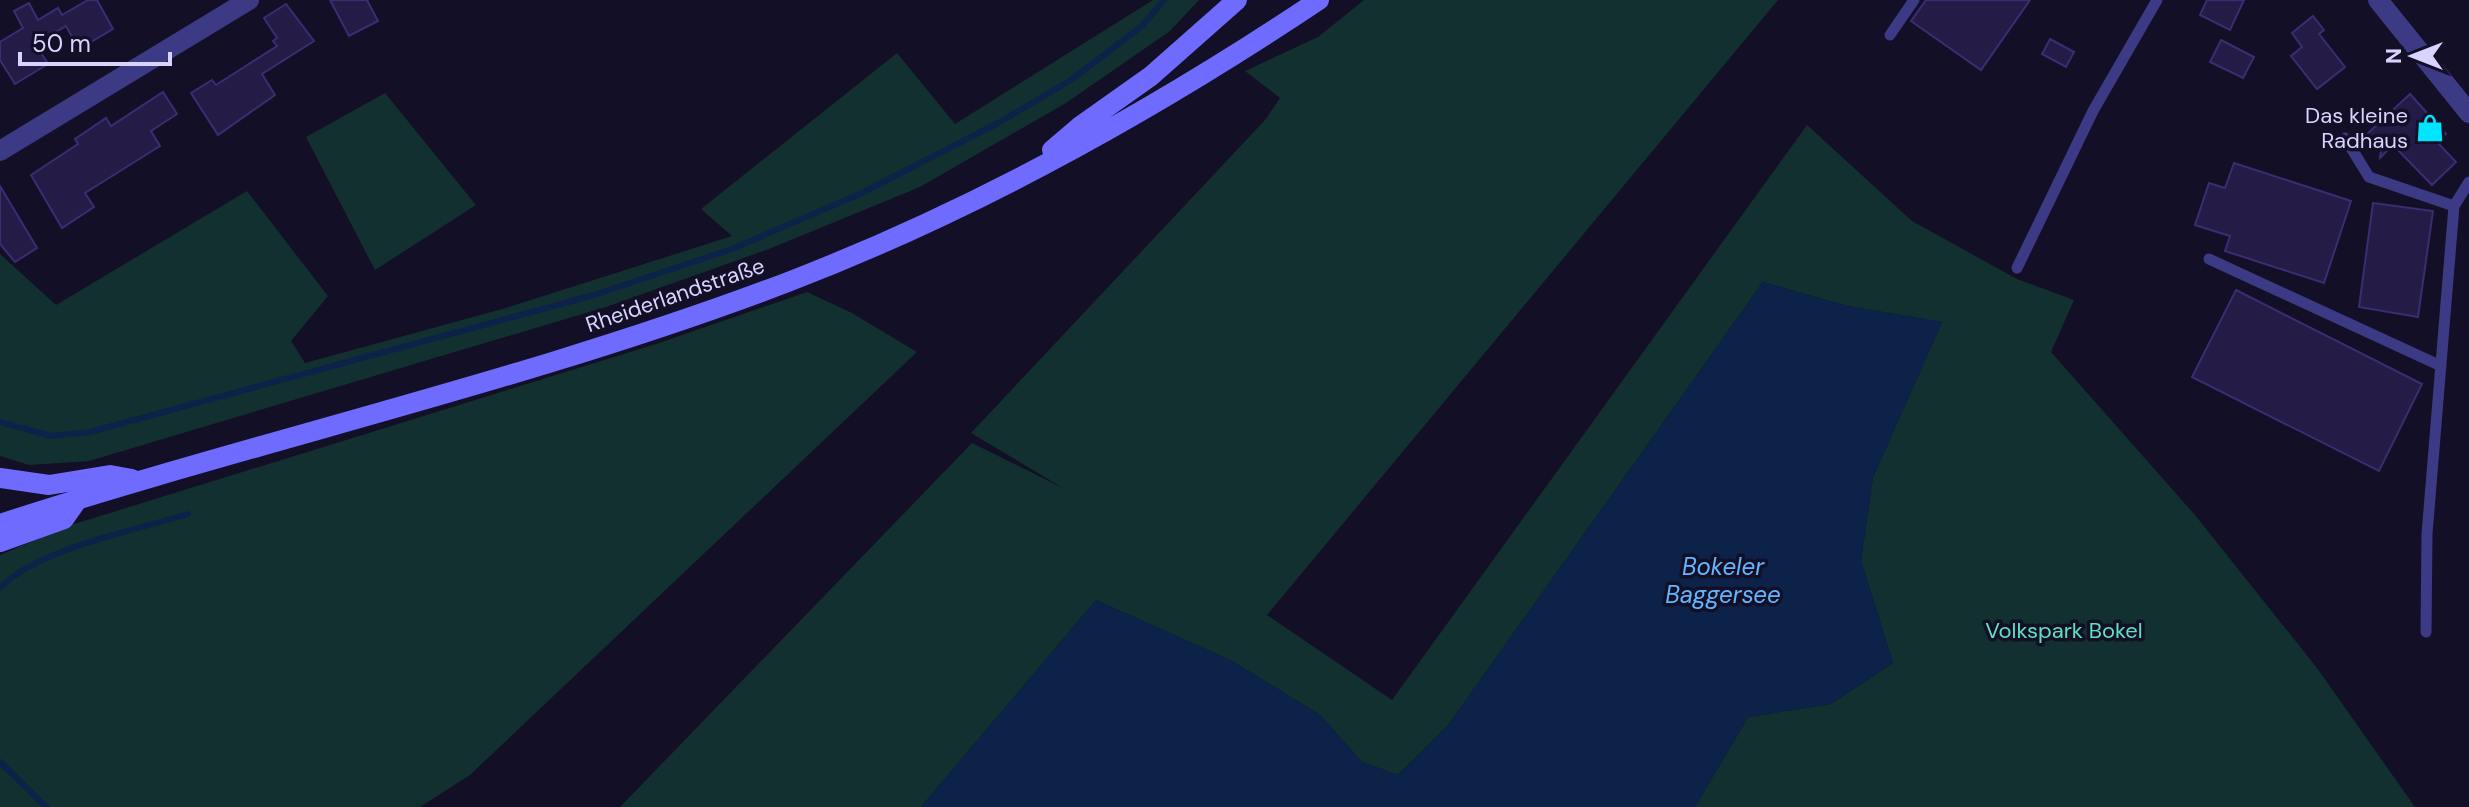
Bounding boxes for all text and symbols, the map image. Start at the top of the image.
scale bar [20,16,170,66]
north arrow [2373,16,2453,96]
text: 50 m [32,28,91,59]
text: N [2379,48,2408,64]
place label: Das kleine Radhaus [2305,101,2408,155]
shop icon: Das kleine Radhaus [2415,113,2445,143]
street label: Rheiderlandstraße [582,251,768,339]
water label: Bokeler Baggersee [1665,551,1781,610]
park label: Volkspark Bokel [1985,616,2143,645]

